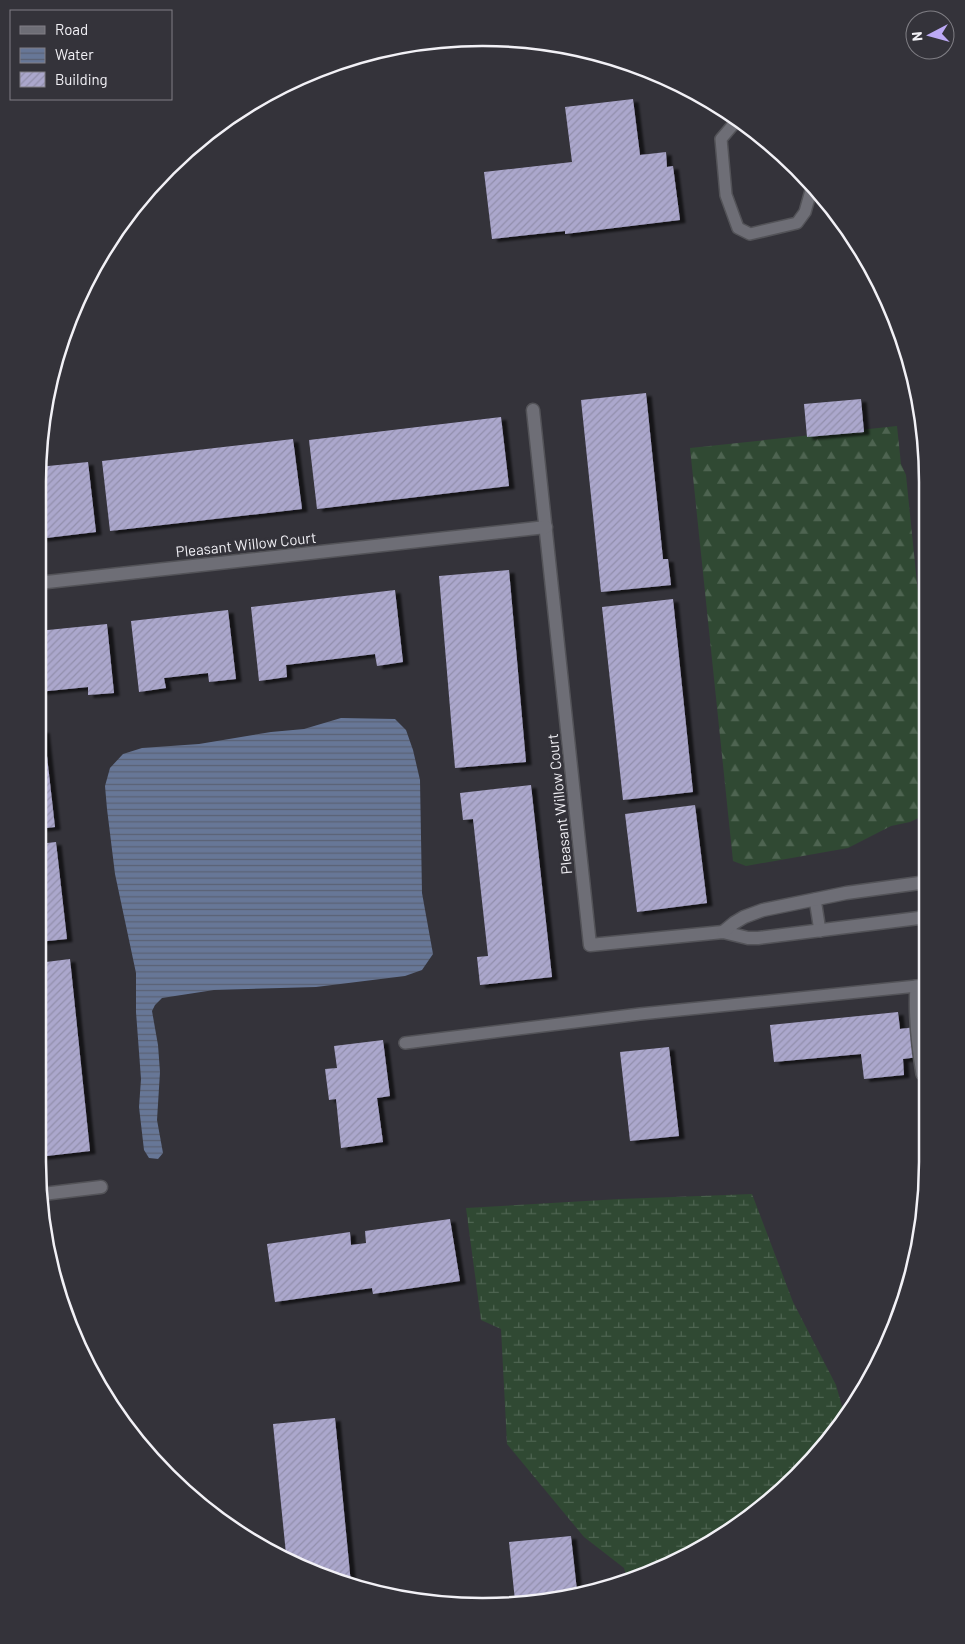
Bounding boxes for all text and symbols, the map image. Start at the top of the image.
legend [10,10,172,100]
north arrow [905,10,955,60]
text: Road [55,20,88,38]
text: N [908,31,926,42]
text: Water [55,45,94,63]
text: Building [55,70,108,88]
street label: Pleasant Willow Court [175,528,317,560]
street label: Pleasant Willow Court [543,733,575,875]

